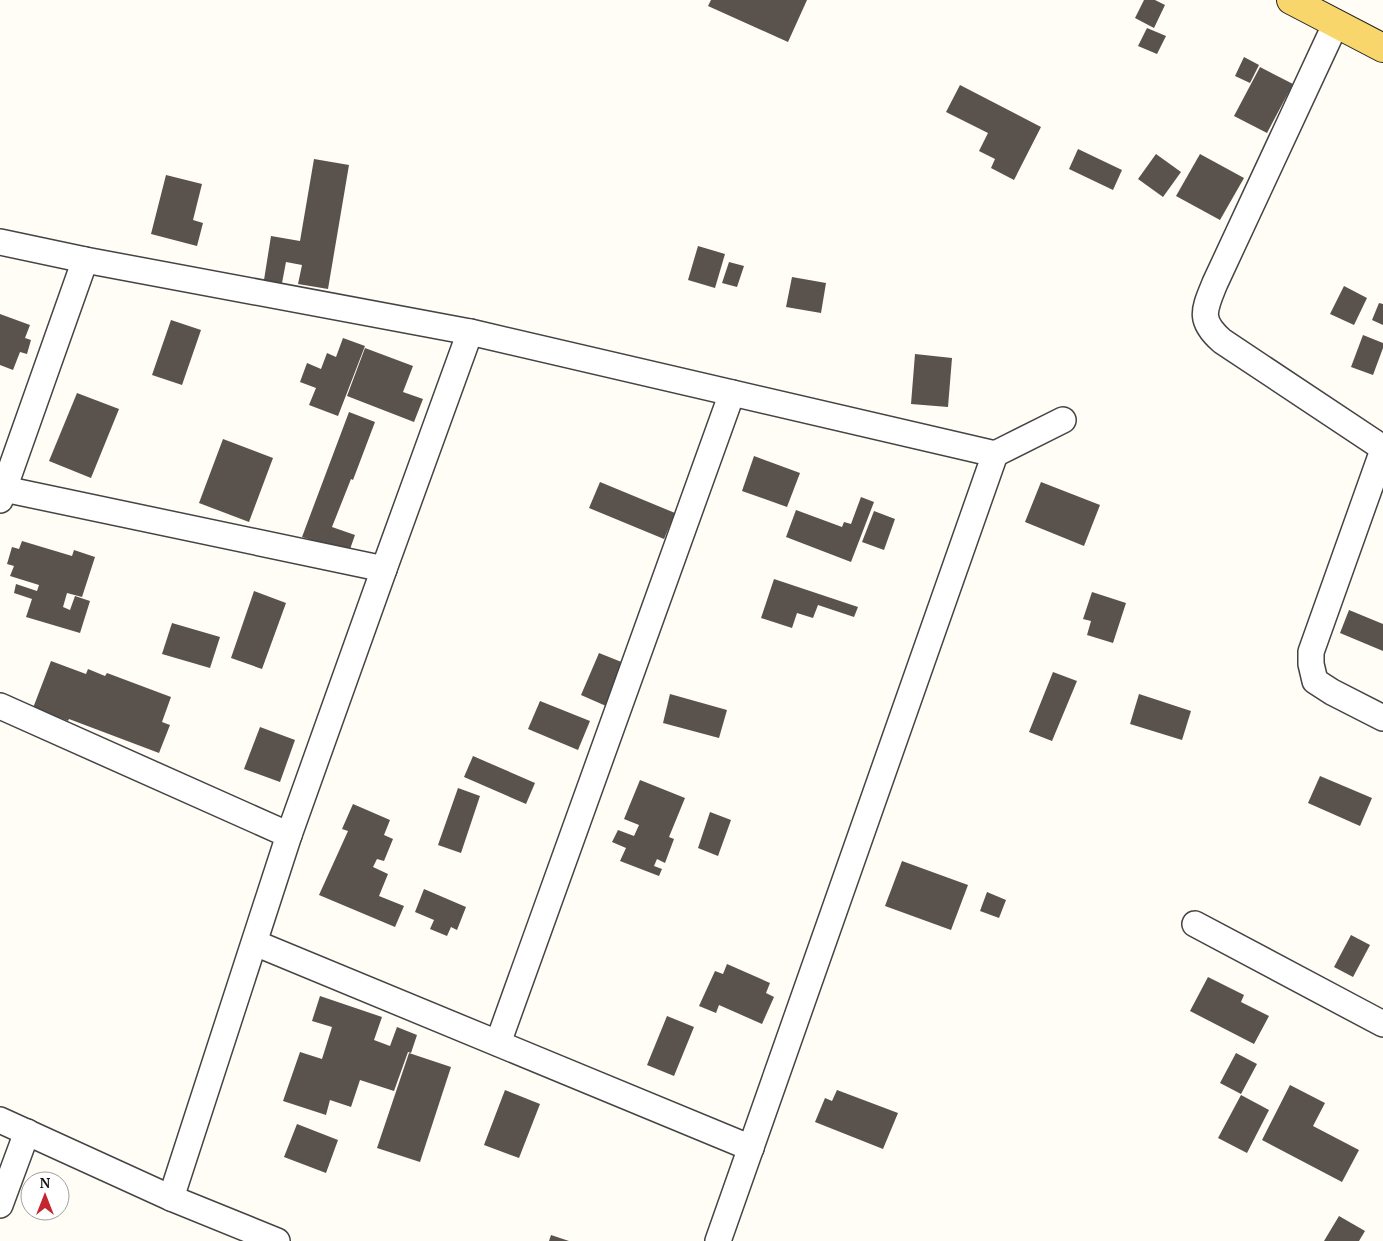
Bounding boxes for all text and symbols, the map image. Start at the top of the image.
north arrow [20,1171,70,1221]
text: N [40,1173,51,1192]

